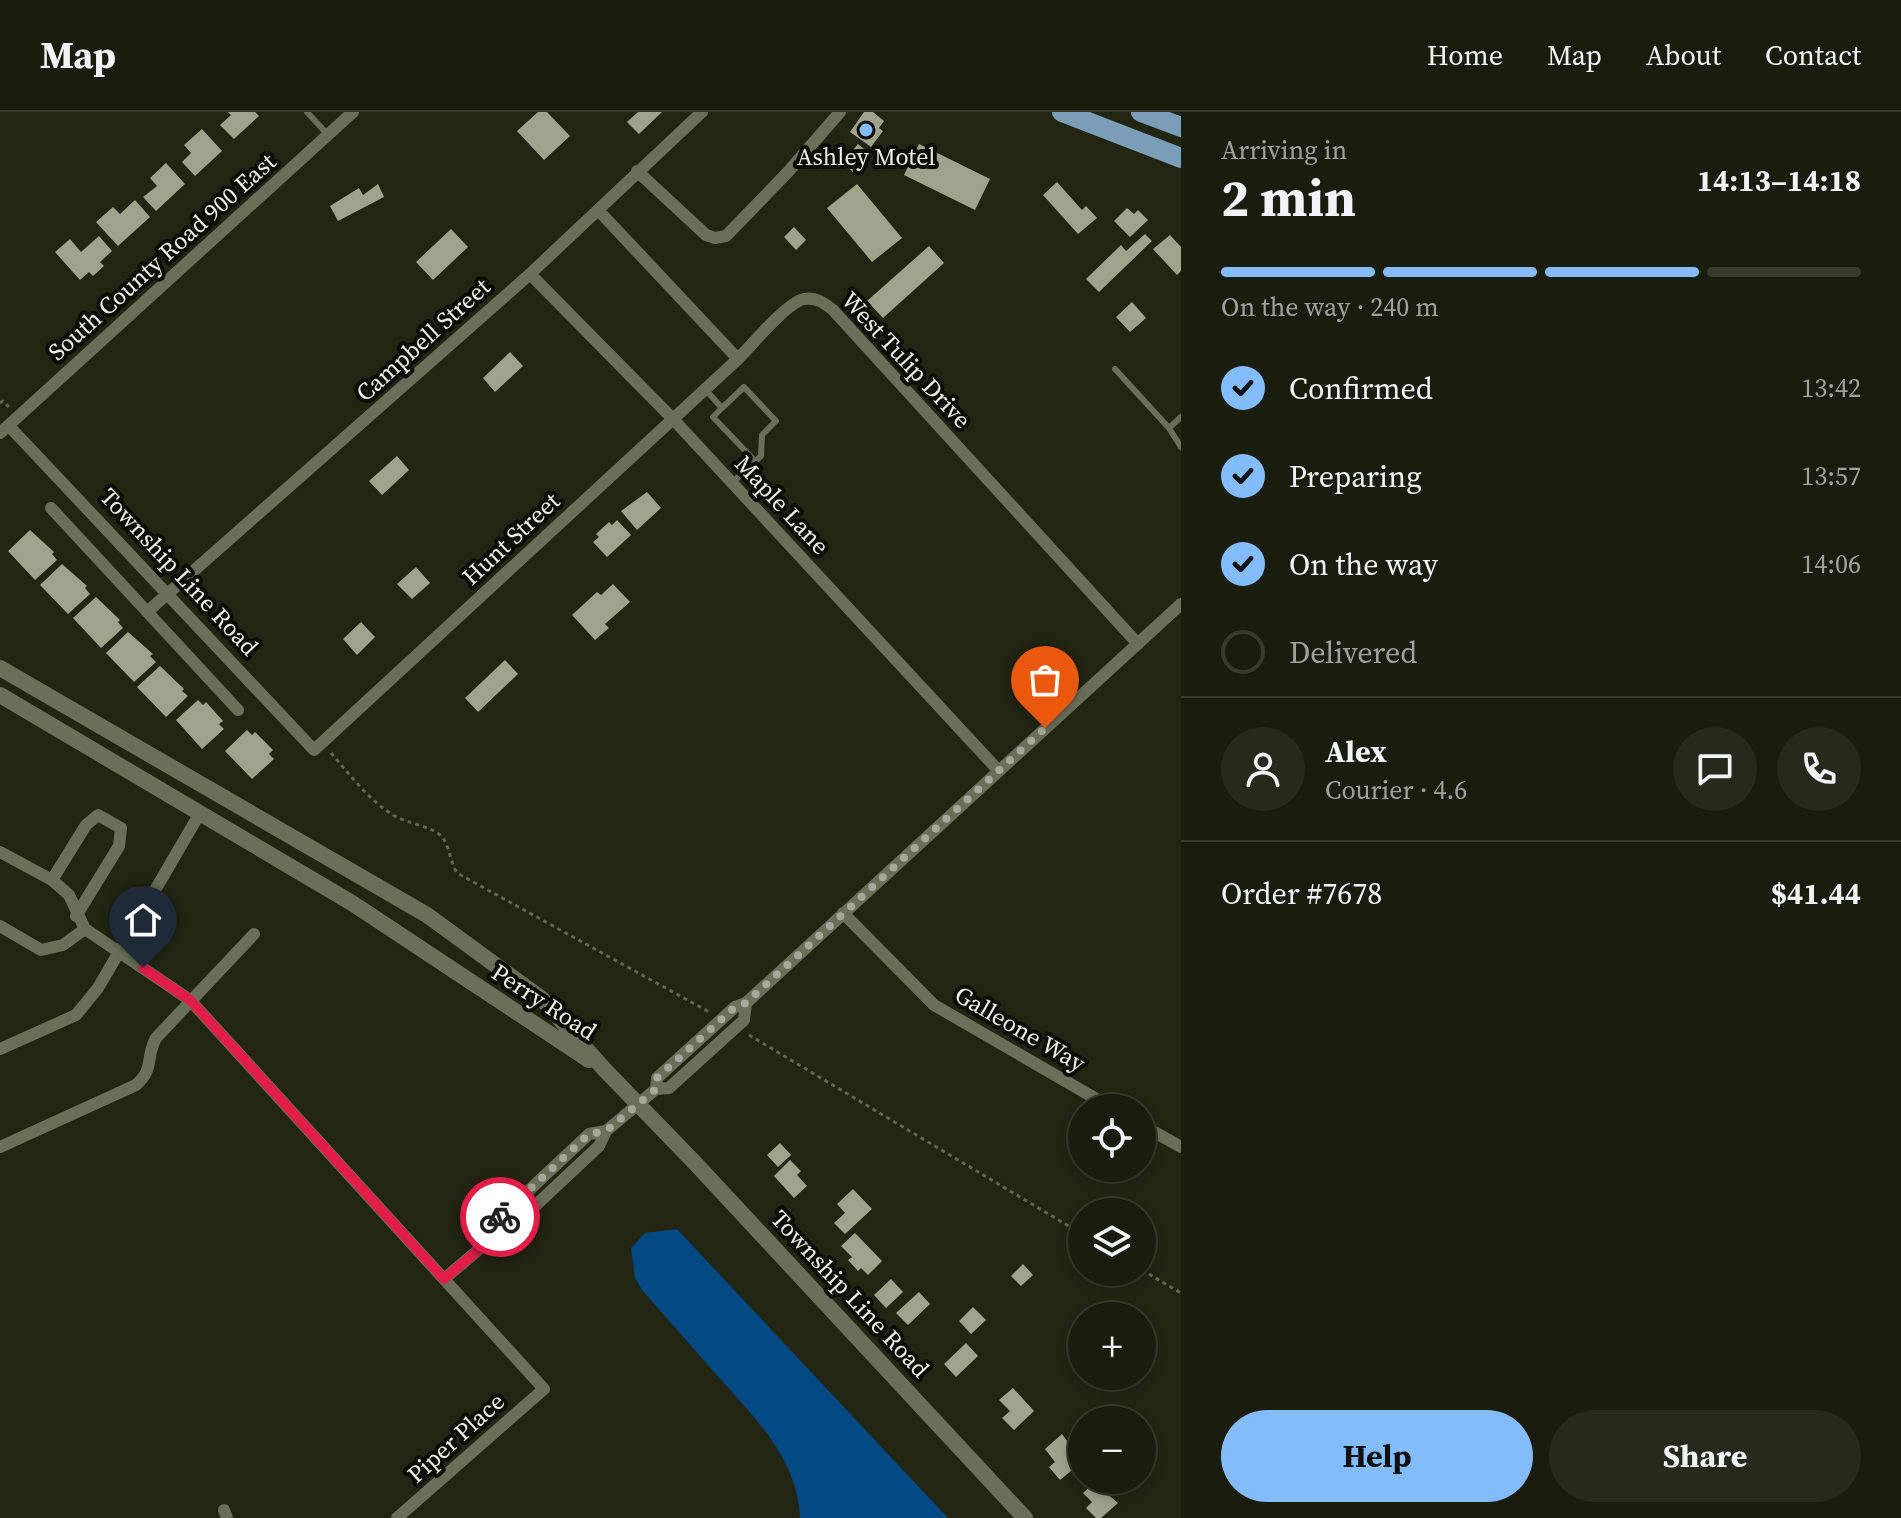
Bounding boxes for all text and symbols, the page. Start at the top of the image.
text: Map [40,29,116,81]
text: Home [1427,36,1503,74]
text: Map [1547,36,1602,74]
text: About [1646,36,1721,74]
text: Contact [1765,36,1861,74]
marker: Ashley Motel [857,121,875,139]
text: Arriving in [1221,132,1347,168]
place label: Ashley Motel [797,140,935,173]
street label: South County Road 900 East [41,145,283,368]
text: 14:13–14:18 [1697,160,1861,201]
text: 2 min [1221,162,1356,233]
street label: Campbell Street [348,270,497,409]
street label: West Tulip Drive [834,284,979,435]
text: On the way · 240 m [1221,289,1439,325]
icon: check [1221,366,1265,410]
text: Confirmed [1289,368,1433,409]
text: 13:42 [1801,370,1861,406]
street label: Maple Lane [728,448,837,562]
icon: check [1221,454,1265,498]
text: Preparing [1289,456,1422,497]
text: 13:57 [1801,458,1861,494]
street label: Township Line Road [93,481,266,663]
street label: Hunt Street [455,485,567,592]
icon: check [1221,542,1265,586]
text: On the way [1289,544,1438,585]
text: 14:06 [1801,546,1861,582]
text: Delivered [1289,632,1417,673]
pin [1011,646,1079,728]
icon: bag [1023,658,1067,702]
button: person [1221,727,1305,811]
button: chat [1673,727,1757,811]
button: phone [1777,727,1861,811]
text: Alex [1325,731,1387,772]
text: Courier · 4.6 [1325,772,1467,808]
text: Order #7678 [1221,873,1382,914]
text: $41.44 [1771,873,1861,914]
pin [109,886,177,968]
icon: home [121,898,165,942]
street label: Perry Road [486,955,603,1048]
street label: Galleone Way [949,978,1092,1080]
map controls [1068,1094,1156,1494]
button: locate [1068,1094,1156,1182]
courier [460,1177,540,1257]
icon: bike [478,1195,522,1239]
button: layers [1068,1198,1156,1286]
street label: Township Line Road [764,1203,937,1385]
button: + [1068,1302,1156,1390]
street label: Piper Place [400,1385,511,1490]
button: − [1068,1406,1156,1494]
button: Help [1221,1410,1533,1502]
button: Share [1549,1410,1861,1502]

